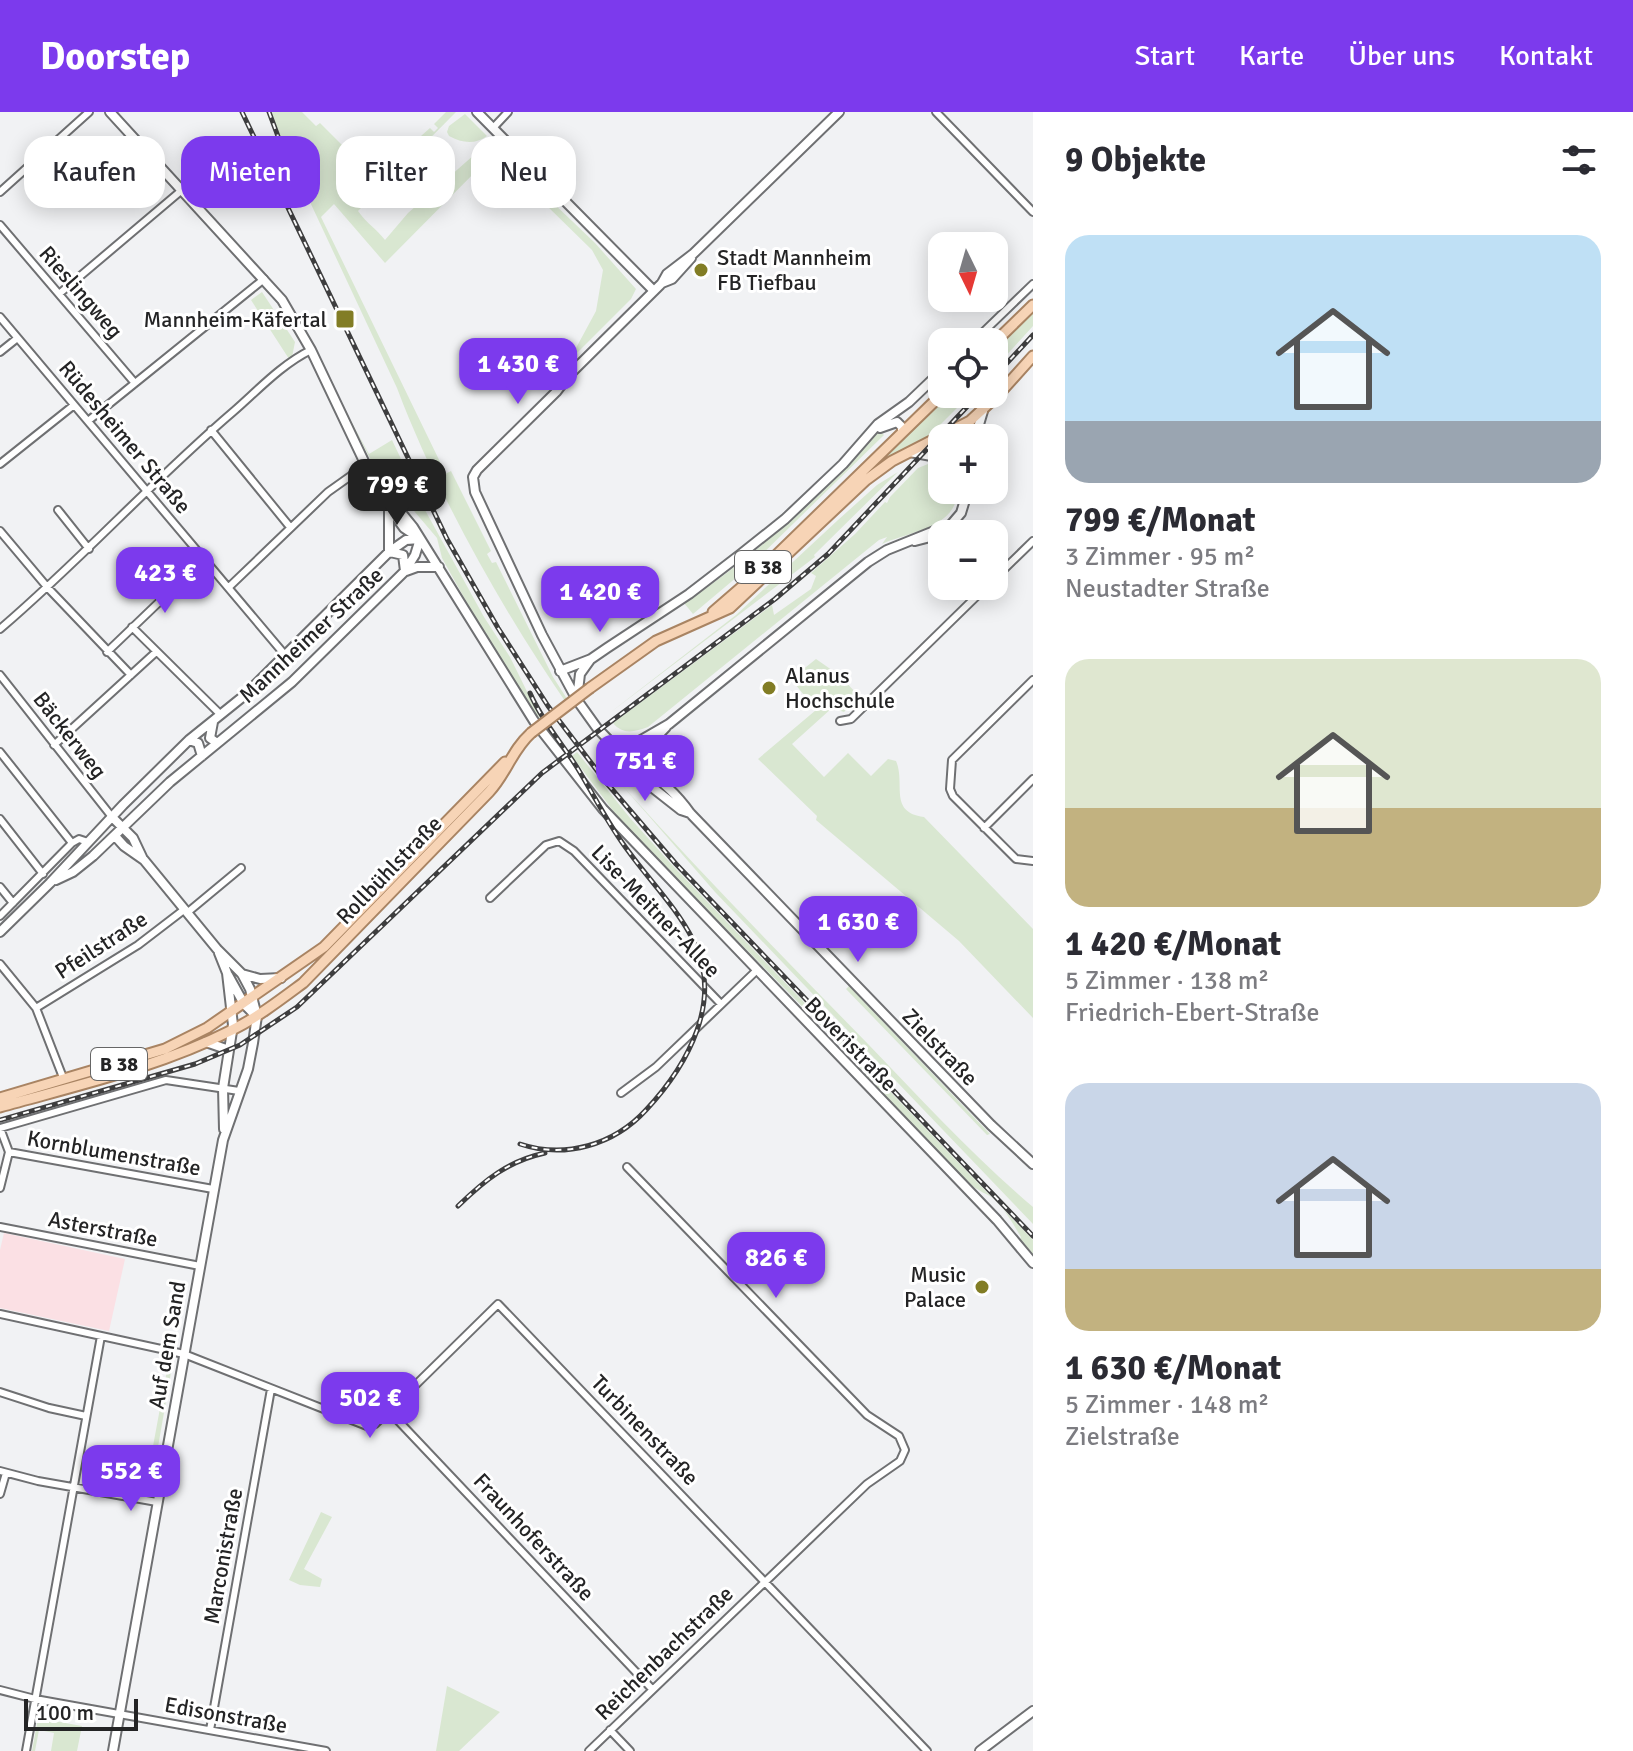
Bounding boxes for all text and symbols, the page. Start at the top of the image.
text: Doorstep [40,33,190,80]
text: Start [1135,39,1195,73]
text: Karte [1239,39,1304,73]
text: Über uns [1348,39,1455,73]
text: Kontakt [1499,39,1593,73]
chip: Kaufen [24,136,165,208]
chip: Mieten [181,136,320,208]
chip: Filter [336,136,455,208]
chip: Neu [471,136,576,208]
icon: filters [1557,138,1601,182]
text: 9 Objekte [1065,139,1206,181]
north arrow [928,232,1008,312]
map controls [928,232,1008,600]
street label: Rieslingweg [33,240,129,344]
place label: Stadt Mannheim FB Tiefbau [717,244,872,296]
marker: Stadt Mannheim FB Tiefbau [692,261,710,279]
icon: home [1261,287,1405,431]
place label: Mannheim-Käfertal [144,306,327,333]
marker: Mannheim-Käfertal [334,308,356,330]
button: locate [928,328,1008,408]
pin: 1 430 € [444,338,592,406]
text: 1 430 € [477,348,559,380]
street label: Rüdesheimer Straße [53,355,197,519]
button: + [928,424,1008,504]
pin: 799 € [341,459,453,527]
text: 799 € [366,469,428,501]
text: 799 €/Monat [1065,499,1255,541]
button: − [928,520,1008,600]
text: 3 Zimmer · 95 m² [1065,541,1255,573]
pin: 423 € [109,547,221,615]
road number: B 38 [735,551,791,583]
text: 423 € [134,557,196,589]
street label: Mannheimer Straße [233,561,389,709]
pin: 1 420 € [526,566,674,634]
text: Neustadter Straße [1065,573,1270,605]
text: 1 420 € [559,576,641,608]
place label: Alanus Hochschule [785,662,895,714]
marker: Alanus Hochschule [760,679,778,697]
street label: Bäckerweg [28,686,112,784]
icon: home [1261,711,1405,855]
pin: 751 € [589,735,701,803]
text: 751 € [614,745,676,777]
street label: Rollbühlstraße [331,810,447,930]
street label: Lise-Meitner-Allee [586,839,726,983]
pin: 1 630 € [784,896,932,964]
street label: Pfeilstraße [50,905,152,985]
text: 1 630 € [817,906,899,938]
text: 1 420 €/Monat [1065,923,1281,965]
text: 5 Zimmer · 138 m² [1065,965,1269,997]
street label: Boveristraße [799,991,903,1097]
text: Friedrich-Ebert-Straße [1065,997,1320,1029]
street label: Zielstraße [897,1003,983,1091]
road number: B 38 [91,1048,147,1080]
street label: Kornblumenstraße [25,1124,203,1182]
icon: home [1261,1135,1405,1279]
street label: Asterstraße [46,1205,160,1253]
pin: 826 € [720,1232,832,1300]
text: 826 € [745,1242,807,1274]
place label: Music Palace [904,1261,966,1313]
marker: Music Palace [973,1278,991,1296]
street label: Auf dem Sand [142,1279,192,1411]
text: 1 630 €/Monat [1065,1347,1281,1389]
street label: Turbinenstraße [586,1369,704,1491]
pin: 502 € [314,1372,426,1440]
text: 502 € [339,1382,401,1414]
text: 5 Zimmer · 148 m² [1065,1389,1269,1421]
text: Zielstraße [1065,1421,1180,1453]
pin: 552 € [75,1445,187,1513]
text: 552 € [100,1455,162,1487]
street label: Fraunhoferstraße [468,1468,600,1606]
street label: Marconistraße [198,1486,248,1626]
street label: Reichenbachstraße [589,1580,739,1726]
street label: Edisonstraße [163,1691,289,1739]
scale bar [24,1695,138,1731]
text: 100 m [36,1699,94,1726]

